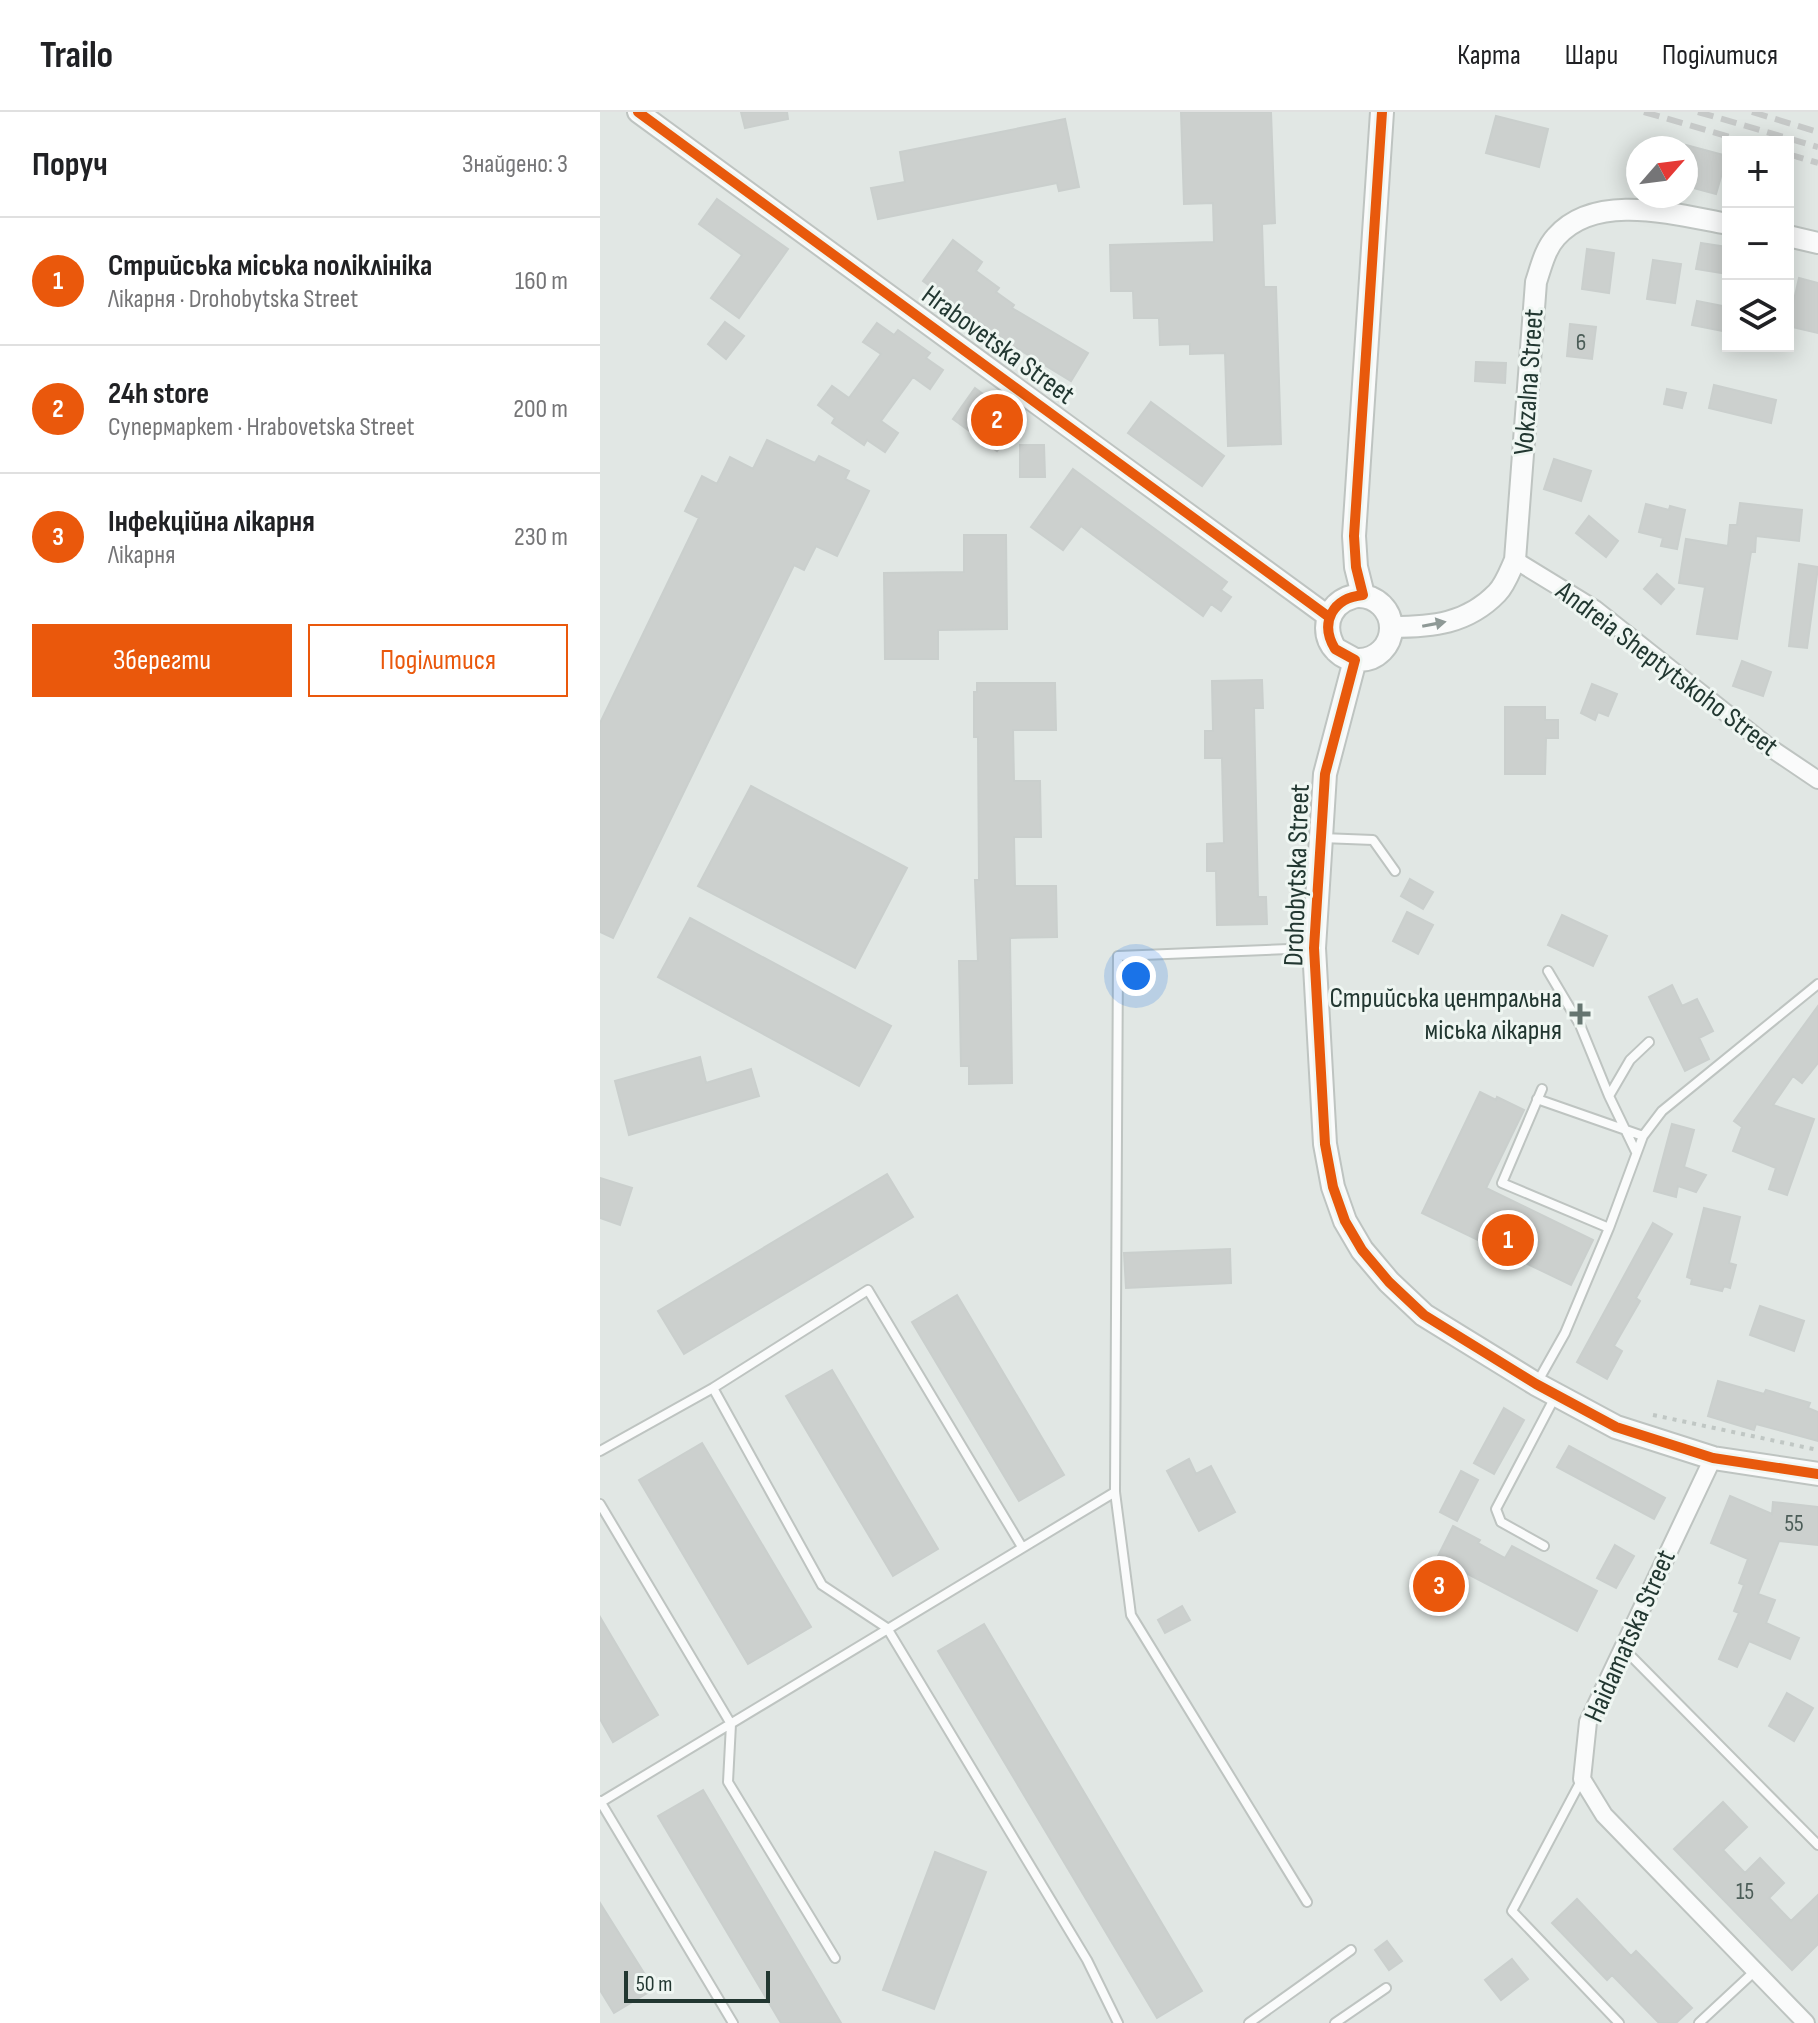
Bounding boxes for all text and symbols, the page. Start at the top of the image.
text: Trailo [40,33,113,78]
text: Карта [1457,39,1521,72]
text: Шари [1565,39,1618,72]
text: Поділитися [1662,39,1778,72]
north arrow [1626,136,1698,208]
map controls [1722,136,1794,352]
button: + [1722,136,1794,208]
text: Поруч [32,144,108,185]
text: Знайдено: 3 [462,149,568,180]
button: − [1722,208,1794,280]
text: Стрийська міська поліклініка [108,248,432,284]
text: 1 [53,266,63,297]
text: 160 m [515,266,568,297]
street label: Hrabovetska Street [915,279,1081,411]
button: layers [1722,280,1794,352]
text: Лікарня · Drohobytska Street [108,284,358,315]
street label: Vokzalna Street [1507,308,1551,456]
house number: 6 [1576,328,1586,357]
text: 24h store [108,376,209,412]
pin: 2 [971,390,1023,450]
text: 2 [52,394,64,425]
text: 200 m [513,394,568,425]
text: Супермаркет · Hrabovetska Street [108,412,414,443]
text: Інфекційна лікарня [108,504,315,540]
text: 3 [52,522,64,553]
text: 230 m [514,522,568,553]
text: Лікарня [108,540,175,571]
street label: Andreia Sheptytskoho Street [1549,574,1784,763]
one-way arrow [1421,617,1446,630]
button: Зберегти [32,624,292,697]
button: Поділитися [308,624,568,697]
street label: Drohobytska Street [1277,783,1317,967]
your location [1116,956,1156,996]
place label: Стрийська центральна міська лікарня [1329,982,1562,1047]
marker: Стрийська центральна міська лікарня [1569,1003,1591,1025]
pin: 1 [1482,1210,1534,1270]
house number: 55 [1784,1509,1804,1538]
street label: Haidamatska Street [1577,1545,1683,1727]
pin: 3 [1413,1556,1465,1616]
house number: 15 [1736,1877,1754,1906]
scale bar [624,1967,770,2003]
text: 50 m [636,1971,672,1998]

